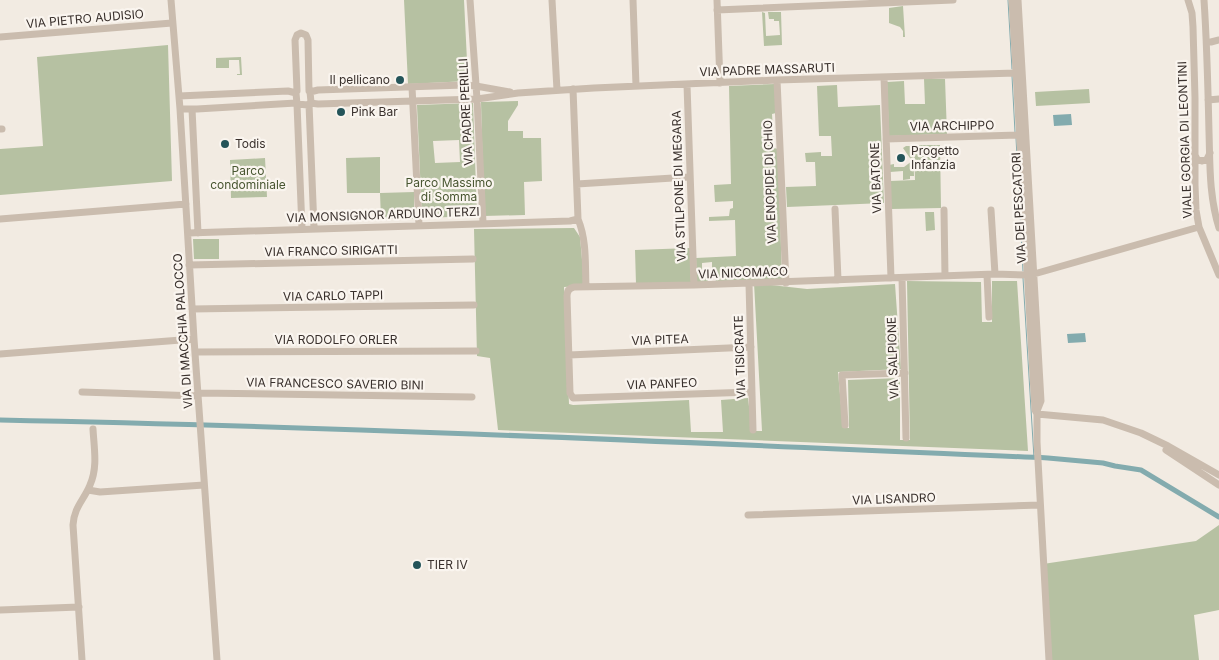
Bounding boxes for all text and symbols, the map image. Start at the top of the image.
street label: VIA PIETRO AUDISIO [25,6,145,31]
street label: VIA PADRE PERILLI [455,58,476,166]
street label: VIA PADRE MASSARUTI [699,60,835,79]
street label: VIALE GORGIA DI LEONTINI [1174,61,1195,219]
place label: Il pellicano [329,72,390,87]
marker: Il pellicano [394,74,406,86]
place label: Pink Bar [351,104,398,119]
marker: Pink Bar [335,106,347,118]
street label: VIA STILPONE DI MEGARA [668,110,689,262]
street label: VIA ARCHIPPO [910,117,994,134]
street label: VIA ENOPIDE DI CHIO [760,120,779,244]
place label: Todis [235,136,266,151]
marker: Todis [219,138,231,150]
street label: VIA BATONE [867,142,884,214]
place label: Progetto Infanzia [911,143,959,172]
marker: Progetto Infanzia [895,152,907,164]
street label: VIA DEI PESCATORI [1008,152,1029,264]
park label: Parco condominiale [210,163,286,192]
park label: Parco Massimo di Somma [405,175,493,204]
street label: VIA MONSIGNOR ARDUINO TERZI [286,204,480,225]
street label: VIA FRANCO SIRIGATTI [264,242,398,259]
street label: VIA DI MACCHIA PALOCCO [170,253,195,409]
street label: VIA NICOMACO [698,263,788,282]
street label: VIA CARLO TAPPI [283,287,383,304]
street label: VIA TISICRATE [731,315,748,399]
street label: VIA SALPIONE [884,317,901,399]
street label: VIA PITEA [631,331,689,348]
street label: VIA RODOLFO ORLER [275,332,398,347]
street label: VIA FRANCESCO SAVERIO BINI [246,374,424,393]
street label: VIA PANFEO [626,375,698,392]
street label: VIA LISANDRO [852,490,936,507]
place label: TIER IV [427,557,468,572]
marker: TIER IV [411,559,423,571]

